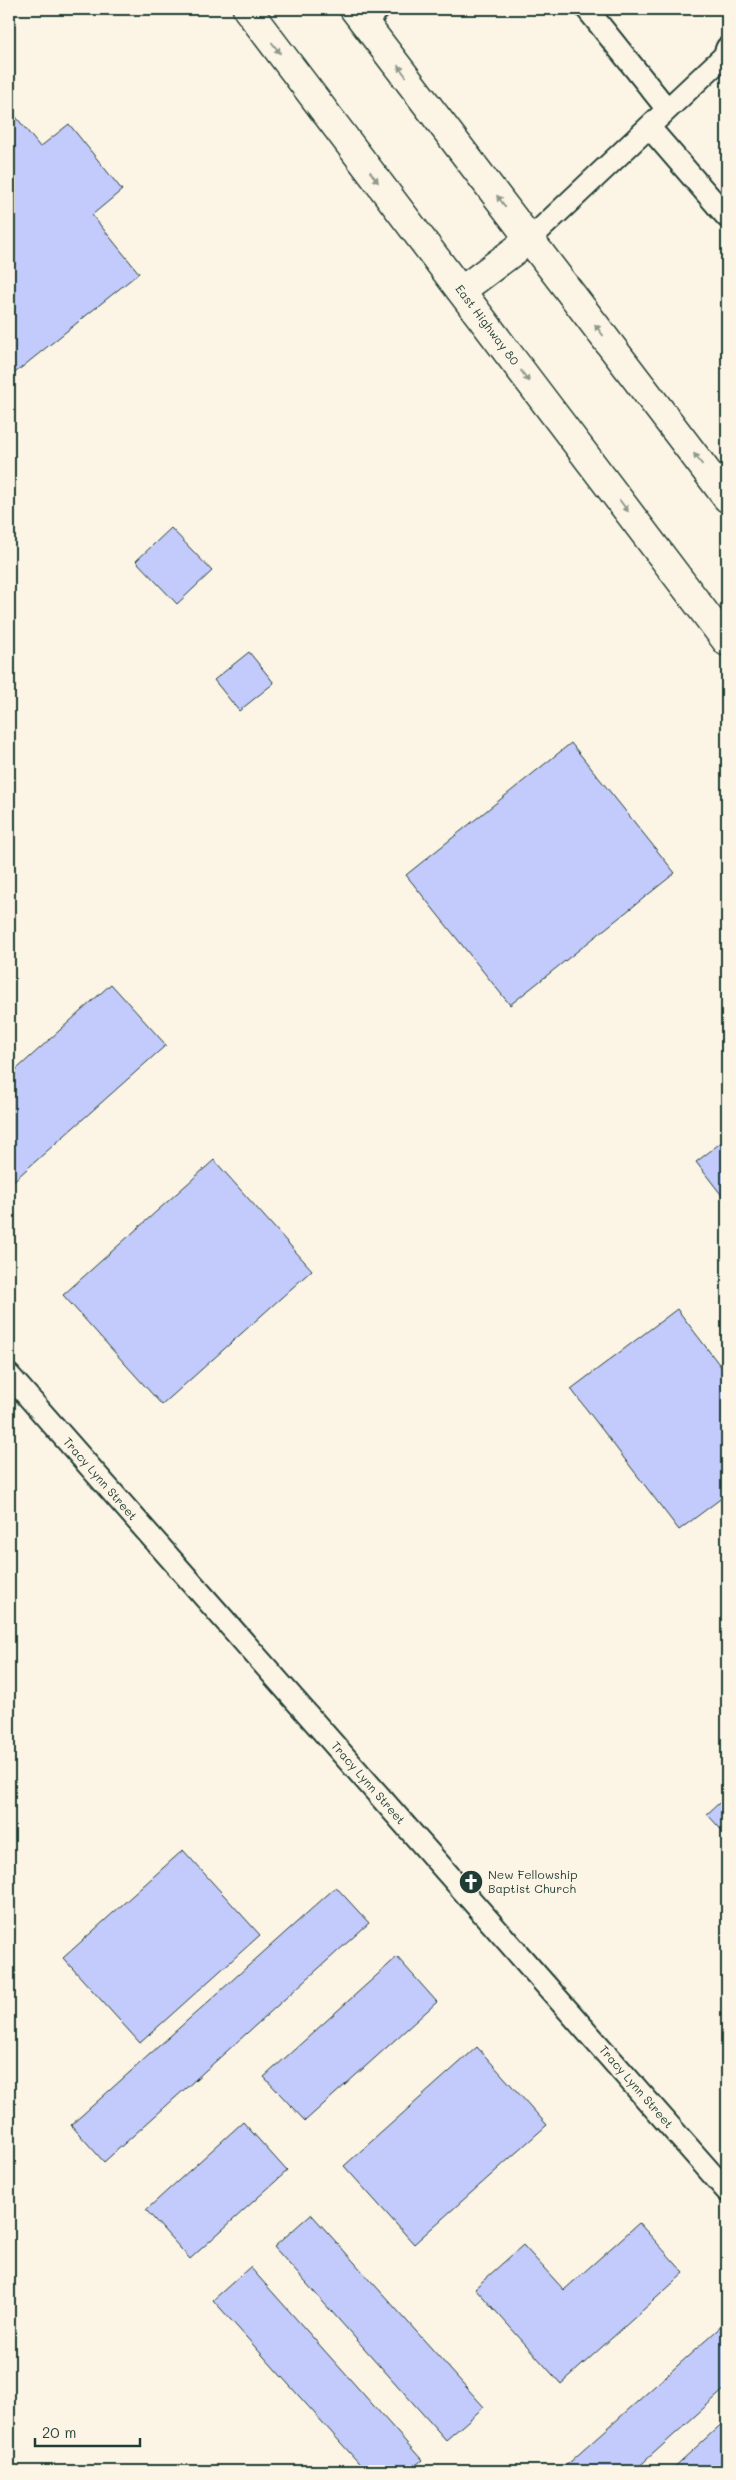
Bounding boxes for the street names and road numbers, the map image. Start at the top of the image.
street label: East Highway 80 [452,281,524,368]
street label: Tracy Lynn Street [60,1433,141,1523]
street label: Tracy Lynn Street [328,1737,409,1827]
street label: Tracy Lynn Street [596,2041,677,2131]

